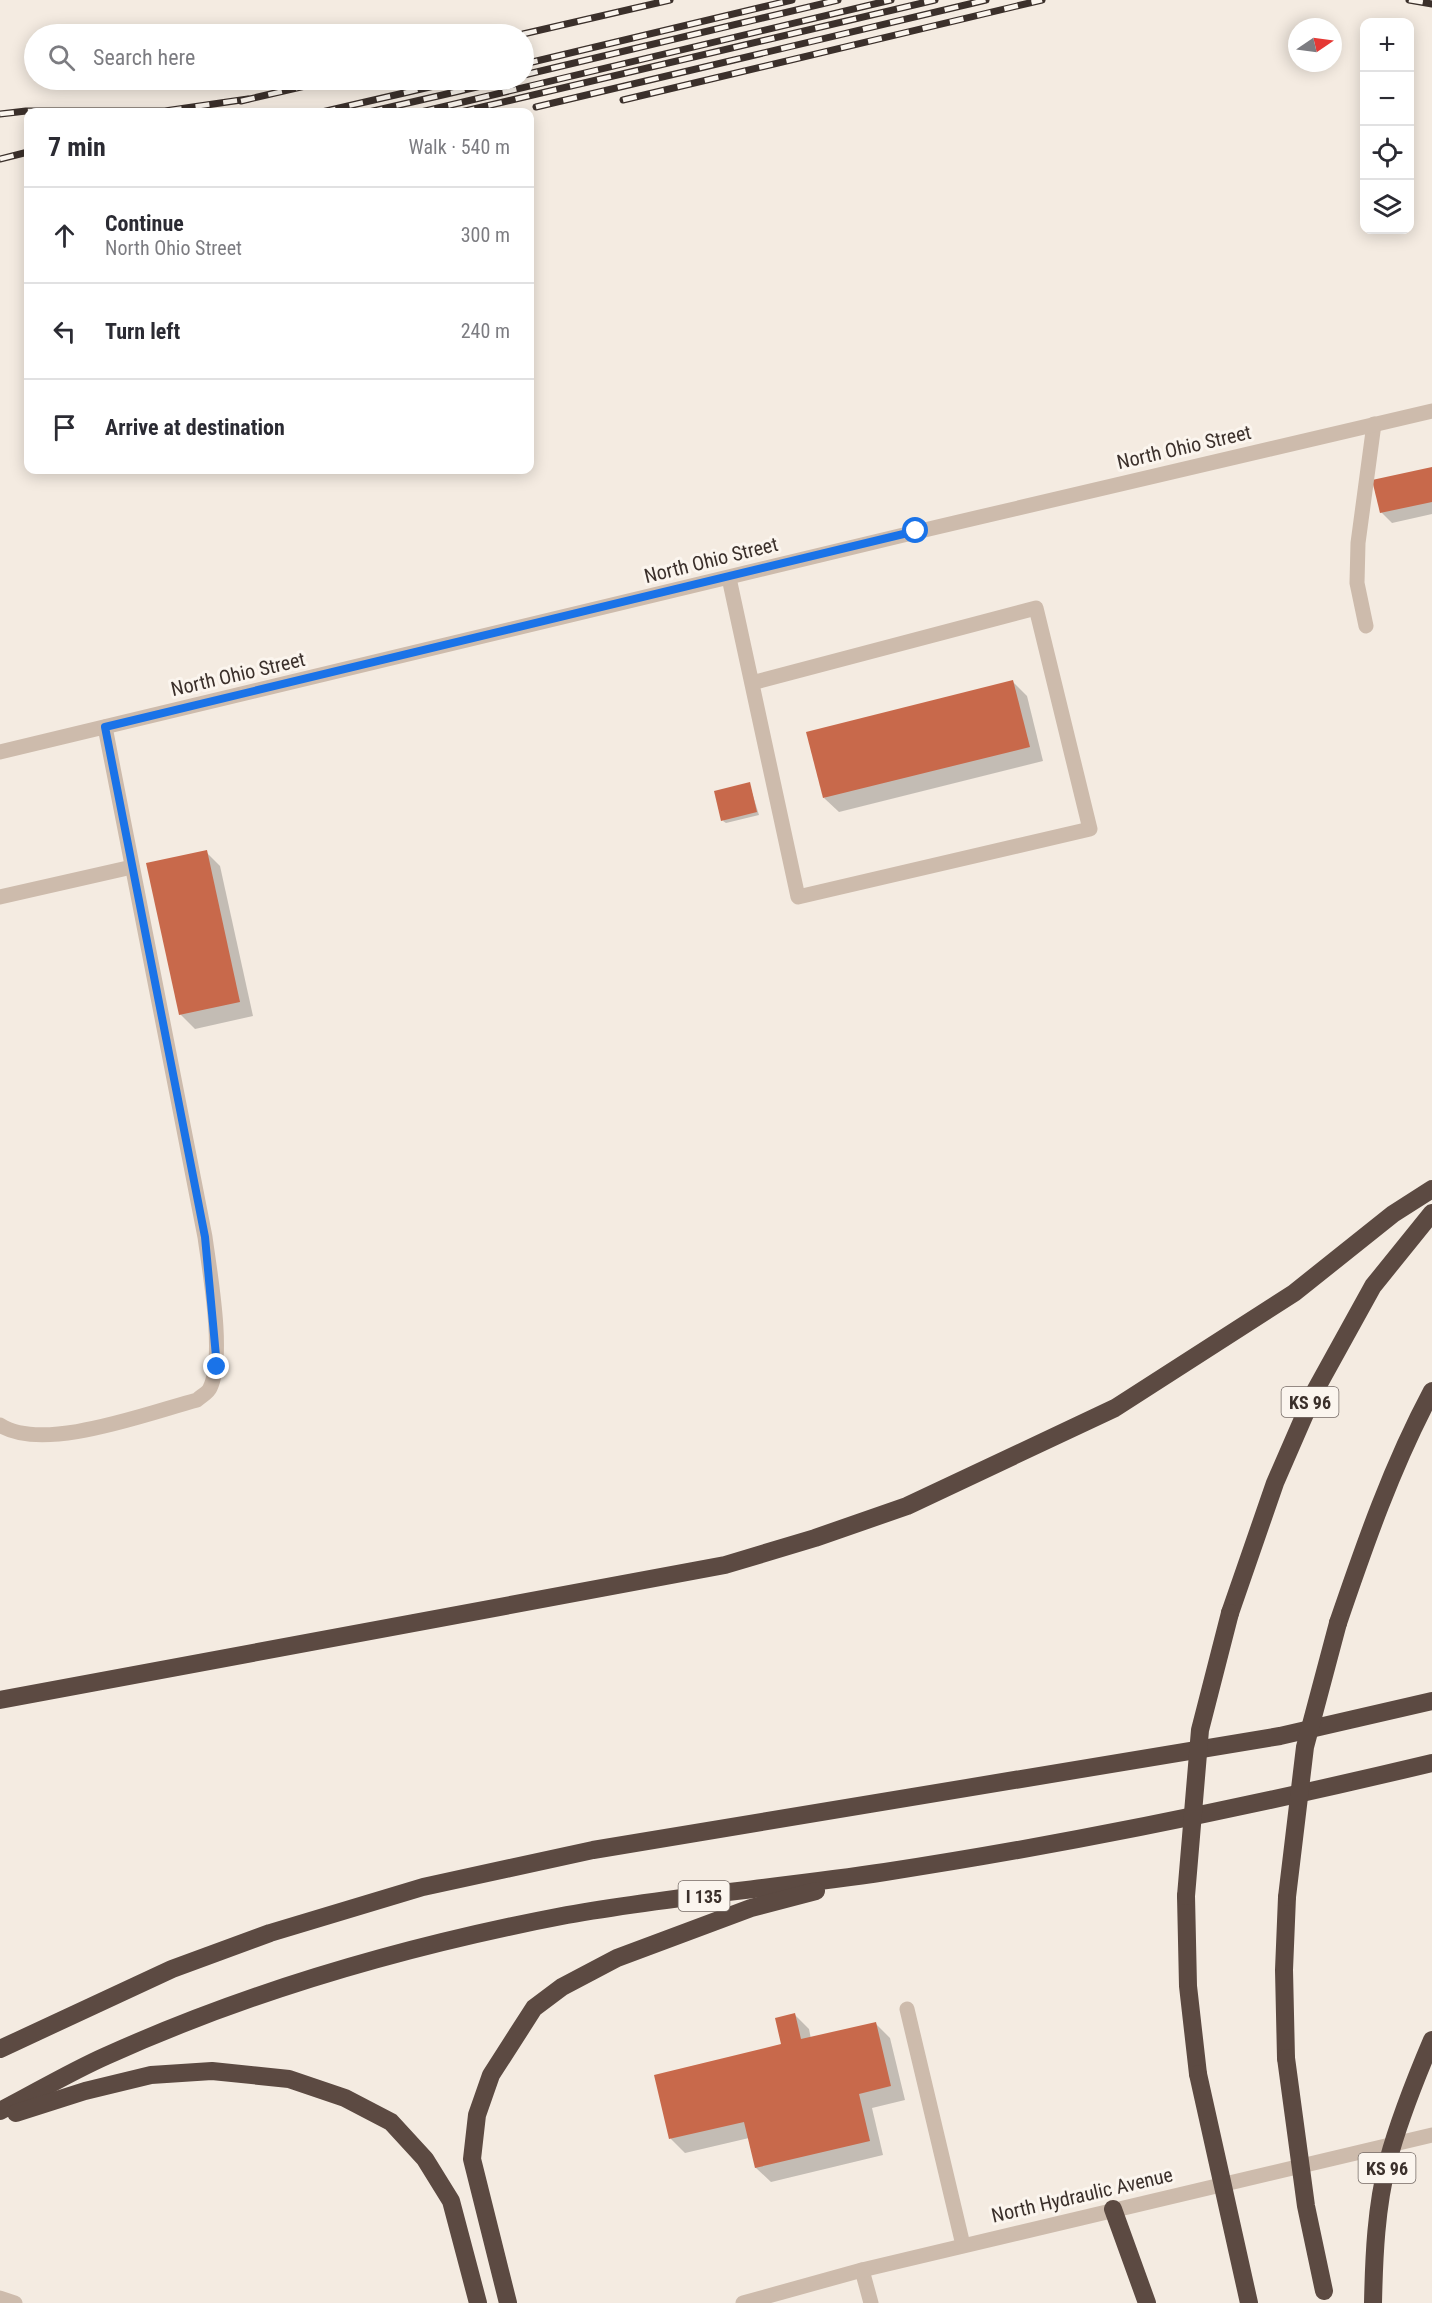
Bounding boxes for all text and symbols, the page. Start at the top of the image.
north arrow [1288,18,1342,72]
map controls [1360,18,1414,234]
button: + [1360,18,1414,72]
search box [24,24,534,90]
icon: search [45,41,78,74]
text: Search here [93,45,195,70]
button: − [1360,72,1414,126]
button: locate [1360,126,1414,180]
text: 7 min [48,132,106,162]
text: Walk · 540 m [409,135,510,159]
button: layers [1360,180,1414,234]
text: Continue [105,211,184,236]
icon: ahead [48,219,81,252]
text: 300 m [461,223,510,247]
text: North Ohio Street [105,236,242,260]
icon: left [48,315,81,348]
text: Turn left [105,319,180,344]
text: 240 m [461,319,510,343]
icon: arrive [48,411,81,444]
text: Arrive at destination [105,415,285,440]
street label: North Ohio Street [1115,420,1253,474]
route start [902,517,928,543]
street label: North Ohio Street [642,532,780,588]
street label: North Ohio Street [169,647,307,701]
route end [203,1353,229,1379]
road number: KS 96 [1282,1387,1338,1417]
road number: I 135 [678,1881,730,1911]
road number: KS 96 [1358,2153,1416,2183]
street label: North Hydraulic Avenue [989,2162,1175,2228]

